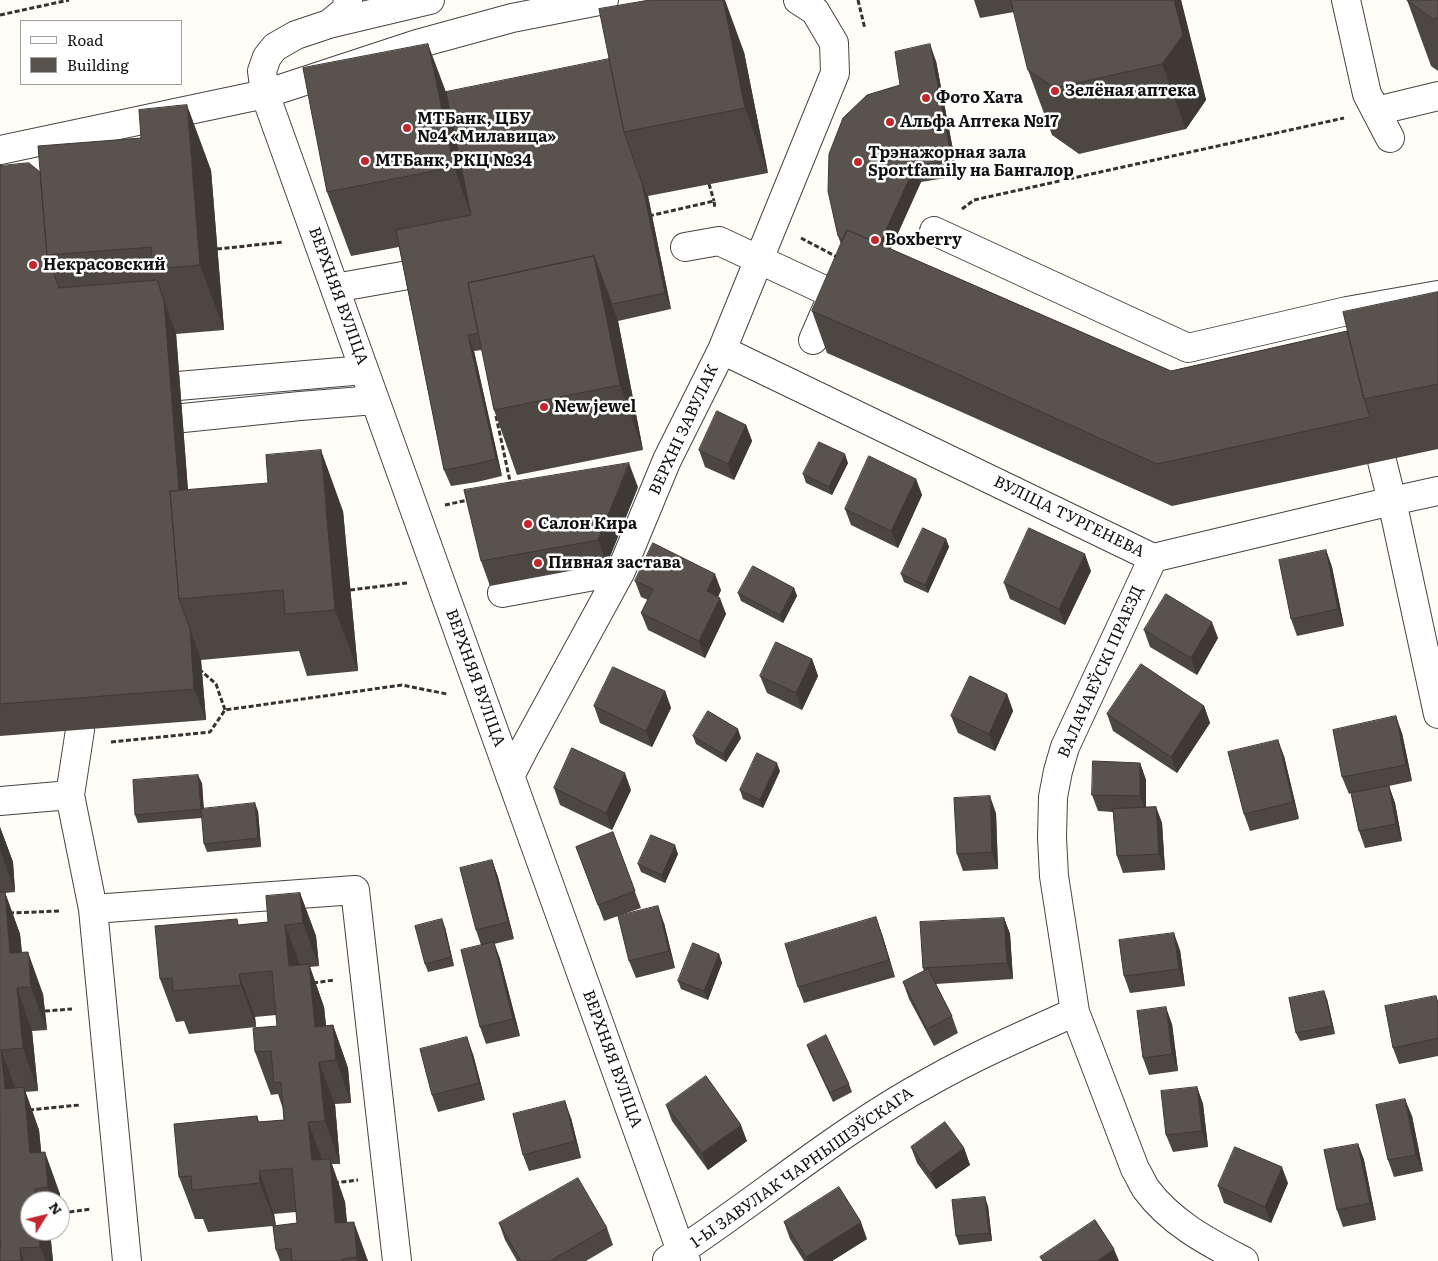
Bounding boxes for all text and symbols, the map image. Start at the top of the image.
legend [20,20,182,85]
text: Road [67,28,103,51]
text: Building [67,53,129,76]
place label: Зелёная аптека [1065,81,1197,101]
marker: Зелёная аптека [1049,85,1061,97]
place label: Фото Хата [936,88,1023,108]
marker: Фото Хата [920,92,932,104]
place label: МТБанк, ЦБУ №4 «Милавица» [417,109,556,147]
place label: Альфа Аптека №17 [900,112,1059,132]
marker: Альфа Аптека №17 [884,116,896,128]
marker: МТБанк, ЦБУ №4 «Милавица» [401,122,413,134]
place label: Трэнажорная зала Sportfamily на Бангалор [868,143,1074,181]
place label: МТБанк, РКЦ №34 [375,151,532,171]
marker: МТБанк, РКЦ №34 [359,155,371,167]
marker: Трэнажорная зала Sportfamily на Бангалор [852,156,864,168]
street label: ВЕРХНЯЯ ВУЛІЦА [304,225,372,367]
place label: Boxberry [885,230,962,250]
marker: Boxberry [869,234,881,246]
place label: Некрасовский [43,255,166,275]
marker: Некрасовский [27,259,39,271]
street label: ВЕРХНІ ЗАВУЛАК [645,362,723,498]
place label: New jewel [554,397,636,417]
marker: New jewel [538,401,550,413]
street label: ВУЛІЦА ТУРГЕНЕВА [990,472,1148,562]
place label: Салон Кира [538,514,637,534]
marker: Салон Кира [522,518,534,530]
place label: Пивная застава [548,553,681,573]
marker: Пивная застава [532,557,544,569]
street label: ВАЛАЧАЕЎСКІ ПРАЕЗД [1054,583,1148,761]
street label: ВЕРХНЯЯ ВУЛІЦА [441,607,509,749]
street label: ВЕРХНЯЯ ВУЛІЦА [578,988,646,1130]
street label: 1-Ы ЗАВУЛАК ЧАРНЫШЭЎСКАГА [687,1083,917,1253]
north arrow [20,1191,70,1241]
text: N [45,1197,68,1218]

